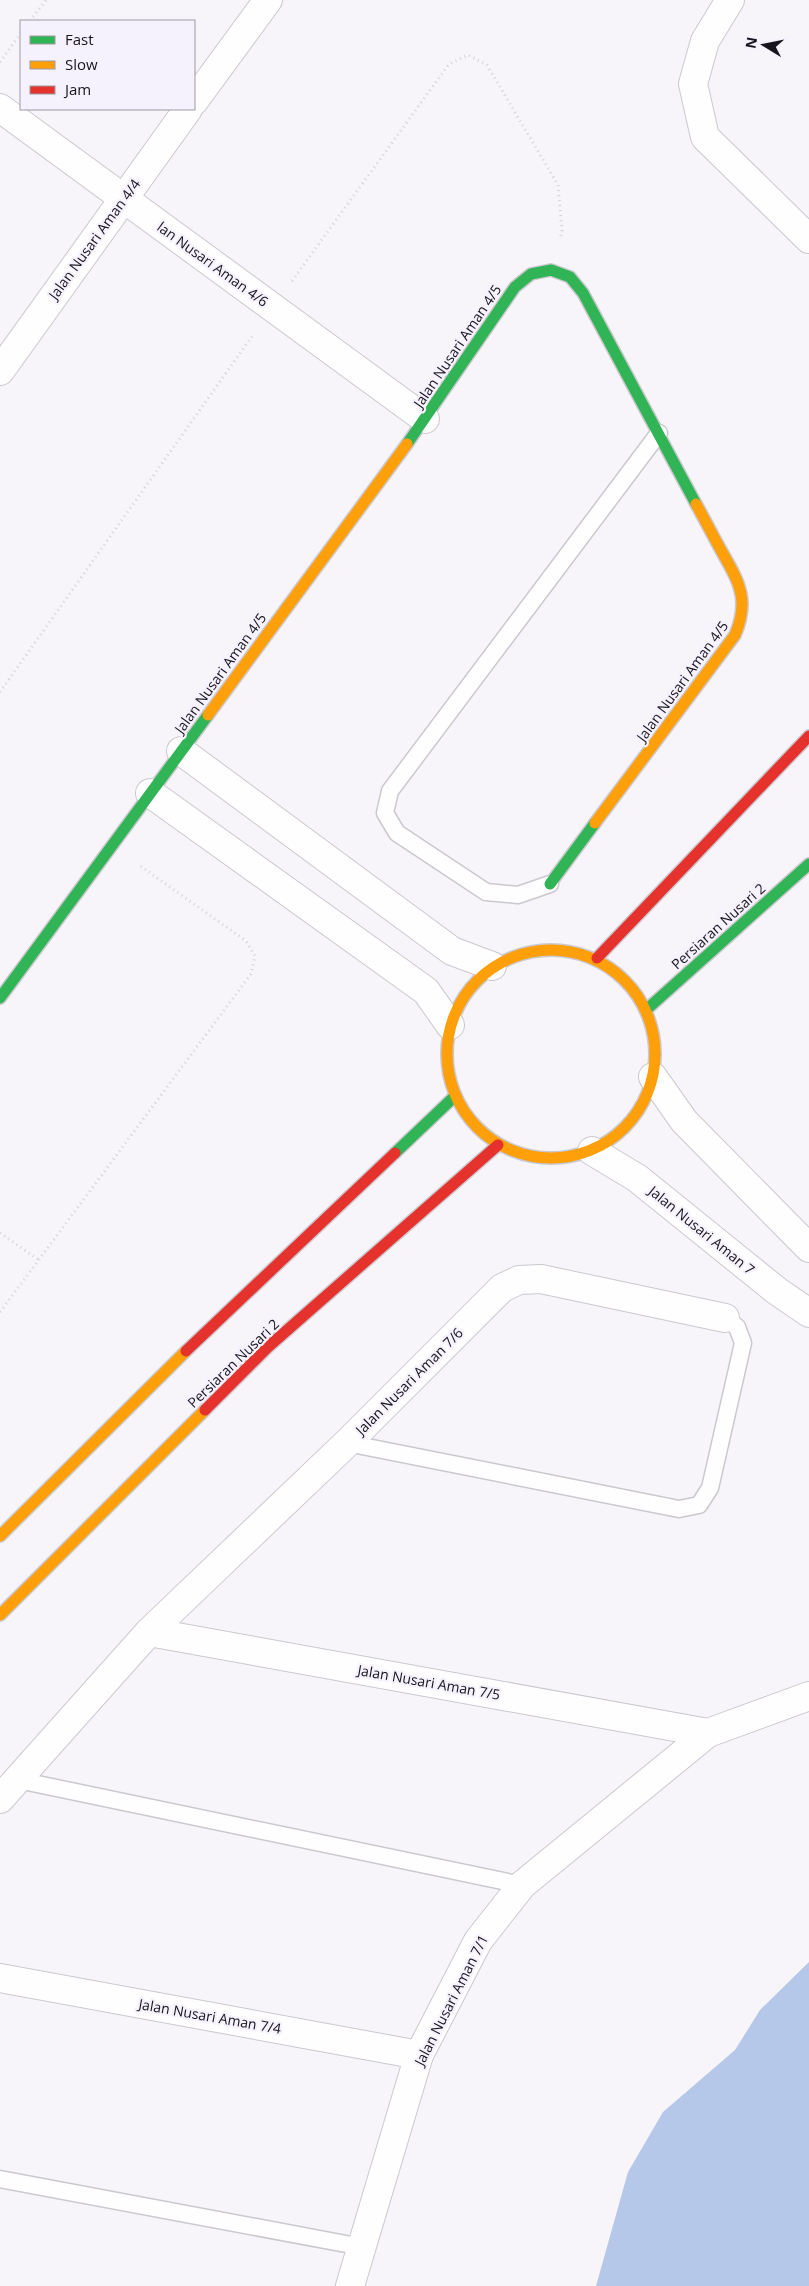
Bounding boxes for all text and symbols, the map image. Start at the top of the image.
legend [20,20,195,110]
north arrow [739,20,789,70]
text: Fast [65,29,94,49]
text: N [740,35,761,50]
text: Slow [65,54,98,74]
text: Jam [63,79,91,99]
street label: Jalan Nusari Aman 4/4 [43,175,144,305]
street label: lan Nusari Aman 4/6 [154,217,272,311]
street label: Jalan Nusari Aman 4/5 [408,281,505,413]
street label: Jalan Nusari Aman 4/5 [169,609,270,739]
street label: Jalan Nusari Aman 4/5 [631,617,732,747]
street label: Persiaran Nusari 2 [667,879,769,973]
street label: Jalan Nusari Aman 7 [643,1180,759,1279]
street label: Persiaran Nusari 2 [183,1314,283,1412]
street label: Jalan Nusari Aman 7/6 [350,1323,467,1440]
street label: Jalan Nusari Aman 7/5 [354,1660,502,1704]
street label: Jalan Nusari Aman 7/1 [409,1931,492,2070]
street label: Jalan Nusari Aman 7/4 [135,1994,283,2038]

